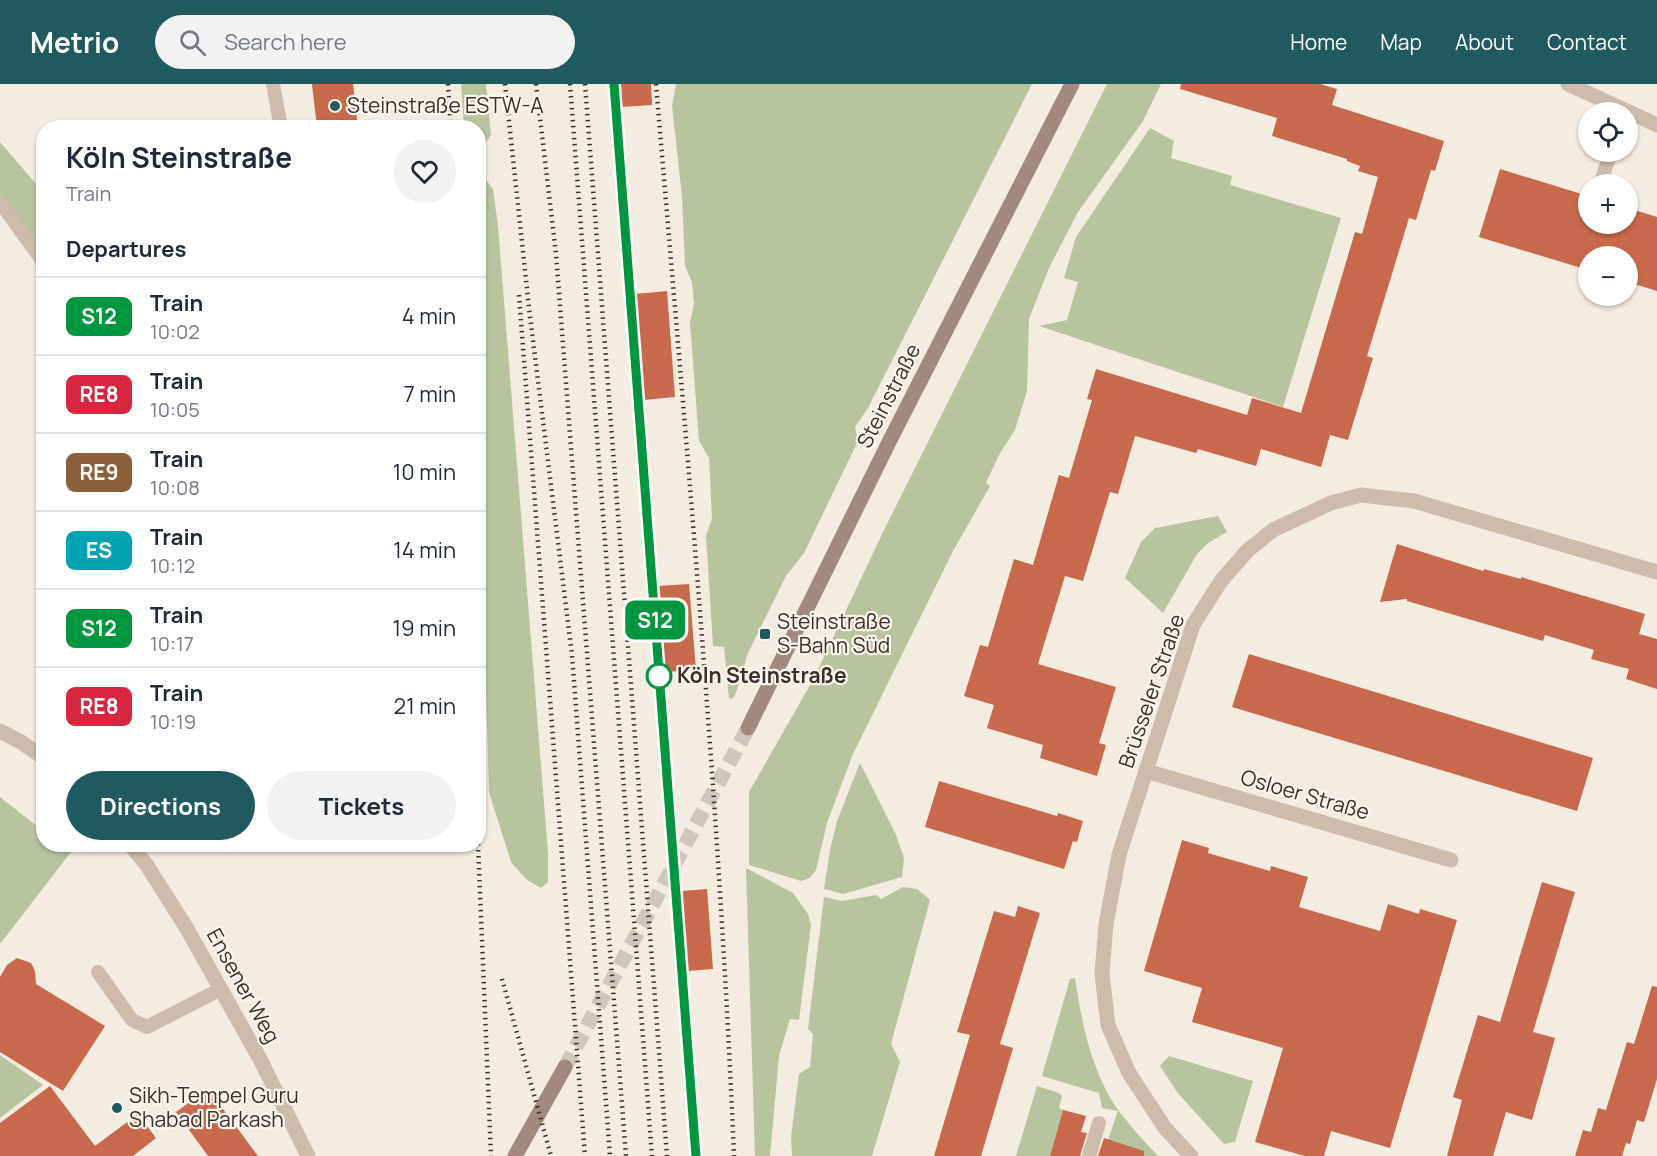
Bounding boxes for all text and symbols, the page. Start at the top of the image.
search box [155,15,575,69]
text: Metrio [30,23,119,61]
icon: search [176,26,209,59]
text: Search here [224,27,347,57]
text: Home [1290,28,1347,56]
text: Map [1380,28,1422,56]
text: About [1455,28,1514,56]
text: Contact [1547,28,1627,56]
place label: Steinstraße ESTW-A [347,91,544,119]
marker: Steinstraße ESTW-A [328,99,342,113]
map controls [1578,102,1638,306]
button: locate [1578,102,1638,162]
text: Köln Steinstraße [66,138,292,176]
button: heart [393,140,456,203]
button: + [1578,174,1638,234]
text: Train [66,180,111,207]
text: Departures [66,234,186,264]
button: − [1578,246,1638,306]
text: Train [150,288,203,318]
text: 4 min [402,301,456,331]
text: S12 [81,302,117,330]
text: 10:02 [150,318,200,345]
street label: Steinstraße [850,339,926,453]
text: Train [150,366,203,396]
text: 7 min [404,379,456,409]
text: RE8 [79,380,119,408]
text: 10:05 [150,396,200,423]
text: Train [150,444,203,474]
text: 10 min [393,457,456,487]
text: RE9 [79,458,119,486]
text: 10:08 [150,474,200,501]
text: Train [150,522,203,552]
text: 14 min [393,535,456,565]
text: ES [86,536,112,564]
text: 10:12 [150,552,195,579]
text: Train [150,600,203,630]
line badge: S12 [620,600,690,640]
text: S12 [637,606,673,634]
place label: Steinstraße S-Bahn Süd [777,607,891,659]
street label: Brüsseler Straße [1112,610,1191,771]
text: 19 min [393,613,456,643]
text: S12 [81,614,117,642]
marker: Steinstraße S-Bahn Süd [758,627,772,641]
text: 10:17 [150,630,194,657]
place label: Köln Steinstraße [677,661,847,689]
marker: Köln Steinstraße [646,663,672,689]
text: Train [150,678,203,708]
text: 21 min [394,691,456,721]
text: RE8 [79,692,119,720]
text: 10:19 [150,708,196,735]
street label: Osloer Straße [1238,762,1373,826]
button: Directions [66,771,255,840]
button: Tickets [267,771,456,840]
street label: Ensener Weg [201,923,287,1048]
place label: Sikh-Tempel Guru Shabad Parkash [129,1081,299,1133]
marker: Sikh-Tempel Guru Shabad Parkash [110,1101,124,1115]

